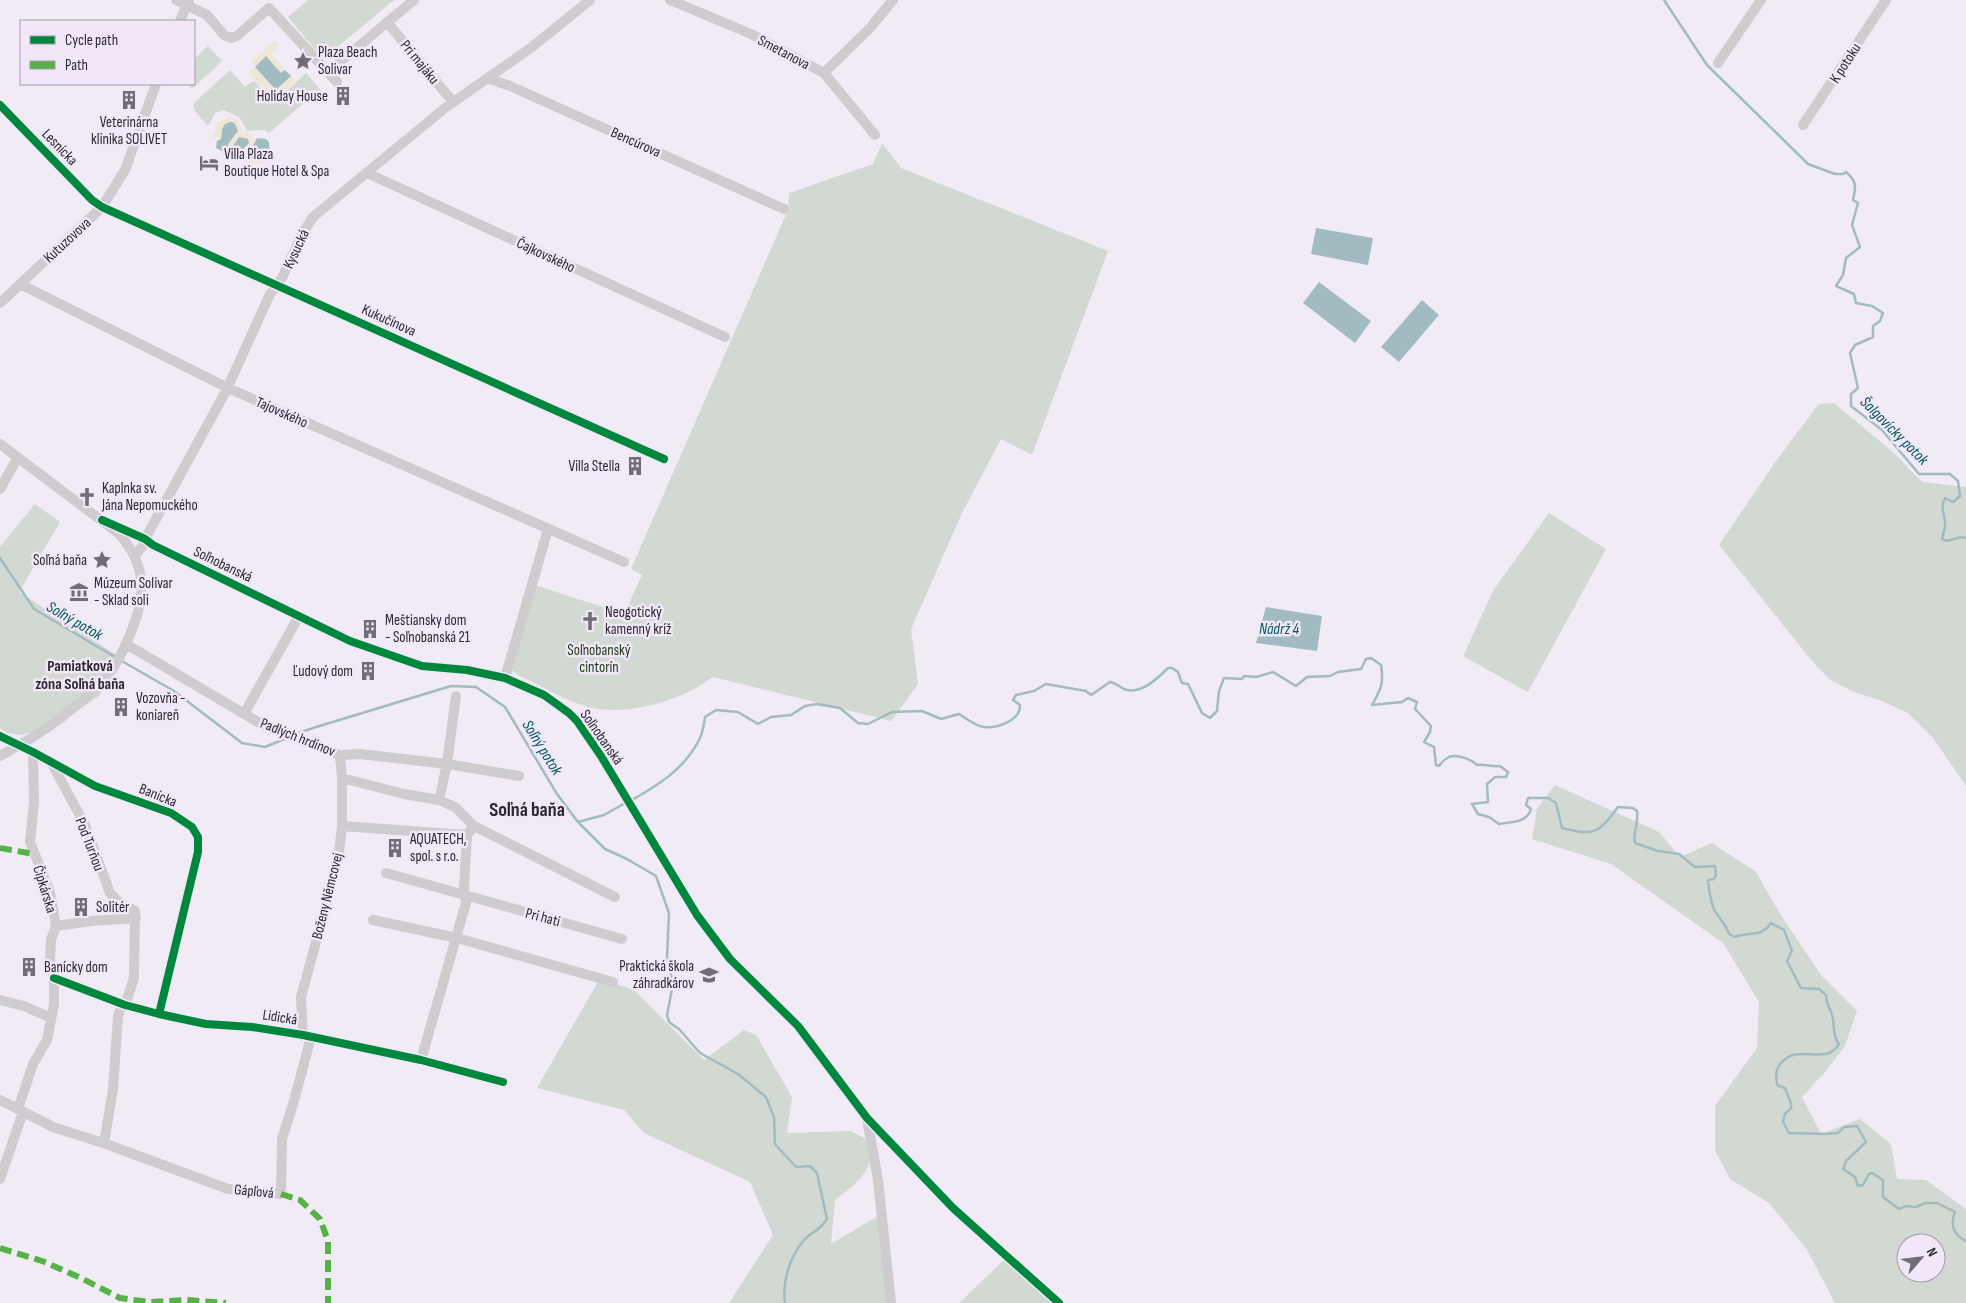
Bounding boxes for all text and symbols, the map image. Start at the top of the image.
legend [20,20,195,85]
text: Cycle path [65,31,118,50]
street label: Smetanova [754,31,813,74]
street label: Pri majáku [396,36,443,88]
street label: K potoku [1825,40,1865,87]
place label: Plaza Beach Solivar [318,43,377,79]
place icon: Plaza Beach Solivar [292,50,314,72]
text: Path [65,56,88,75]
building icon: Holiday House [332,85,354,107]
place label: Holiday House [257,87,328,106]
building icon: Veterinárna klinika SOLIVET [118,89,140,111]
place label: Veterinárna klinika SOLIVET [91,113,167,149]
street label: Bencúrova [608,123,664,162]
street label: Lesnícka [38,125,82,170]
place label: Villa Plaza Boutique Hotel & Spa [224,145,330,181]
hotel icon: Villa Plaza Boutique Hotel & Spa [198,152,220,174]
street label: Kutuzovova [40,213,95,267]
street label: Kysucká [279,226,314,272]
street label: Čajkovského [513,234,578,277]
street label: Kukučínova [359,300,419,341]
street label: Tajovského [253,393,311,432]
water label: Šalgovícky potok [1856,393,1933,470]
building icon: Villa Stella [624,455,646,477]
place label: Villa Stella [568,457,620,476]
place label: Kaplnka sv. Jána Nepomuckého [101,479,198,515]
church icon: Kaplnka sv. Jána Nepomuckého [76,486,98,508]
street label: Soľnobanská [190,542,256,587]
place icon: Soľná baňa [91,549,113,571]
place label: Soľná baňa [33,551,87,570]
place label: Múzeum Solivar - Sklad soli [94,574,174,610]
museum icon: Múzeum Solivar - Sklad soli [68,581,90,603]
water label: Soľný potok [43,598,106,645]
place label: Neogotický kamenný kríž [605,603,672,639]
church icon: Neogotický kamenný kríž [579,610,601,632]
place label: Meštiansky dom - Soľnobanská 21 [385,611,471,647]
building icon: Meštiansky dom - Soľnobanská 21 [359,618,381,640]
water label: Nádrž 4 [1259,620,1300,639]
park label: Soľnobanský cintorín [567,641,631,677]
district label: Pamiatková zóna Soľná baňa [35,657,125,694]
building icon: Ľudový dom [357,660,379,682]
place label: Ľudový dom [293,662,353,681]
place label: Vozovňa - koniareň [136,689,186,725]
building icon: Vozovňa - koniareň [110,696,132,718]
street label: Soľnobanská [576,706,628,769]
street label: Padlých hrdinov [257,714,338,761]
water label: Soľný potok [517,717,567,780]
street label: Banícka [136,779,180,812]
district label: Soľná baňa [489,798,565,822]
street label: Pod Turňou [71,815,108,874]
place label: AQUATECH, spol. s r.o. [409,830,467,866]
building icon: AQUATECH, spol. s r.o. [384,837,406,859]
street label: Boženy Němcovej [308,851,347,941]
street label: Čipkárska [28,863,61,915]
building icon: Solitér [70,896,92,918]
place label: Solitér [96,898,130,917]
street label: Pri hati [523,904,563,931]
building icon: Banícky dom [18,956,40,978]
place label: Praktická škola záhradkárov [619,957,694,993]
place label: Banícky dom [44,958,108,977]
school or university icon: Praktická škola záhradkárov [698,964,720,986]
street label: Lidická [261,1005,299,1030]
street label: Gápľová [233,1180,275,1203]
north arrow [1896,1233,1946,1283]
text: N [1923,1245,1941,1259]

